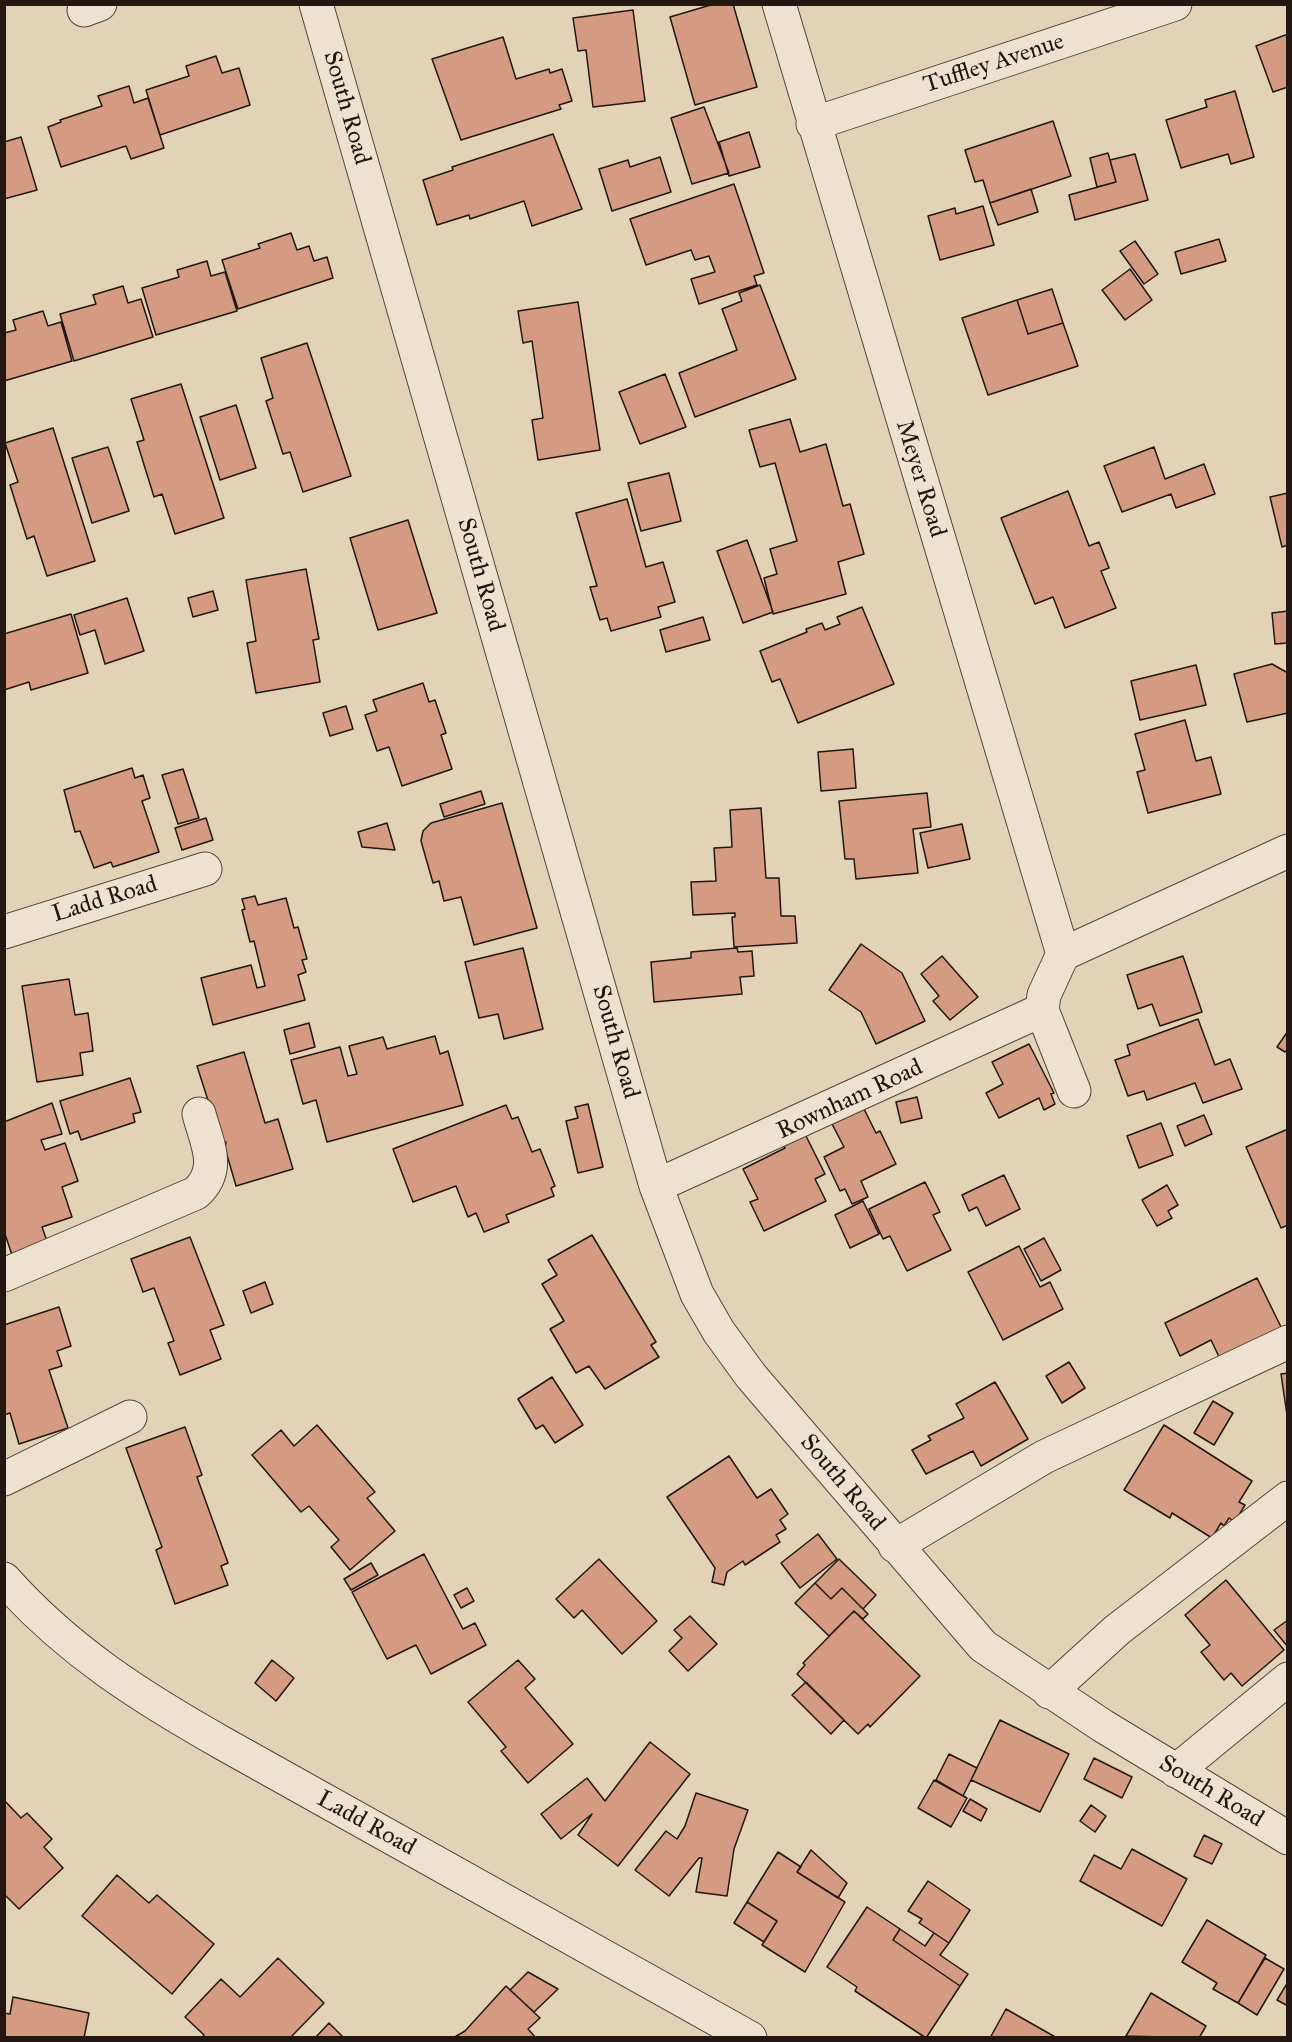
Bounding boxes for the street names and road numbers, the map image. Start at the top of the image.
street label: Tuffley Avenue [920,28,1068,100]
street label: South Road [316,48,376,168]
street label: Meyer Road [889,417,951,541]
street label: South Road [450,515,510,635]
street label: Ladd Road [49,870,161,930]
street label: South Road [585,982,645,1102]
street label: Rownham Road [773,1054,927,1146]
street label: South Road [793,1429,891,1537]
street label: South Road [1153,1750,1269,1834]
street label: Ladd Road [312,1785,420,1863]

